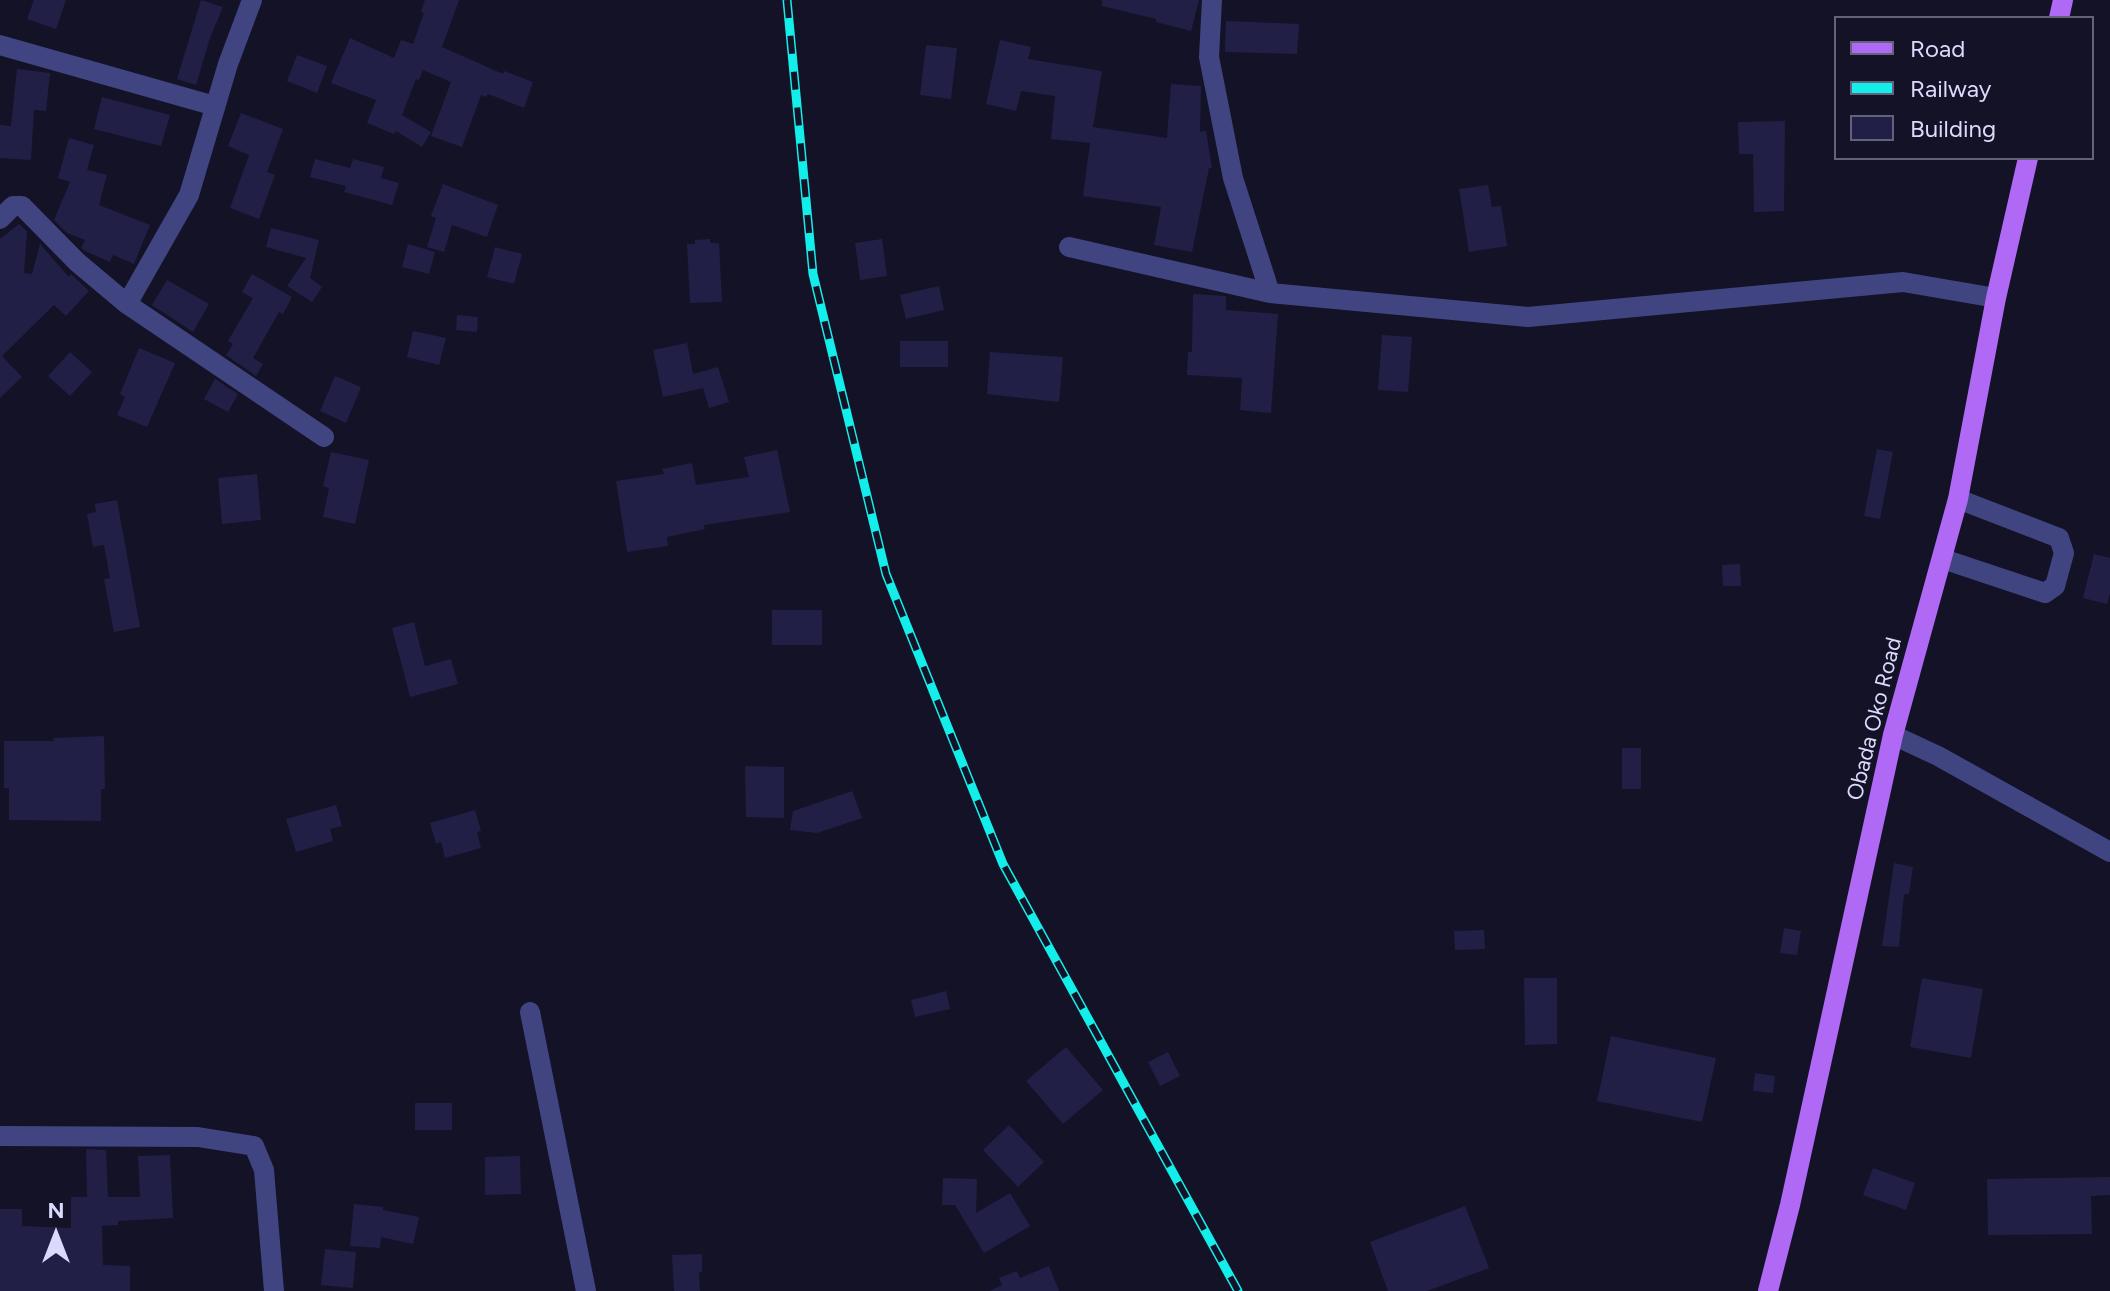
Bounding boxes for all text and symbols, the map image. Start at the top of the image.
legend [1834,16,2094,160]
text: Road [1910,34,1965,63]
text: Railway [1910,74,1991,103]
text: Building [1910,114,1996,143]
street label: Obada Oko Road [1842,635,1908,803]
north arrow [16,1195,96,1275]
text: N [47,1197,65,1224]

